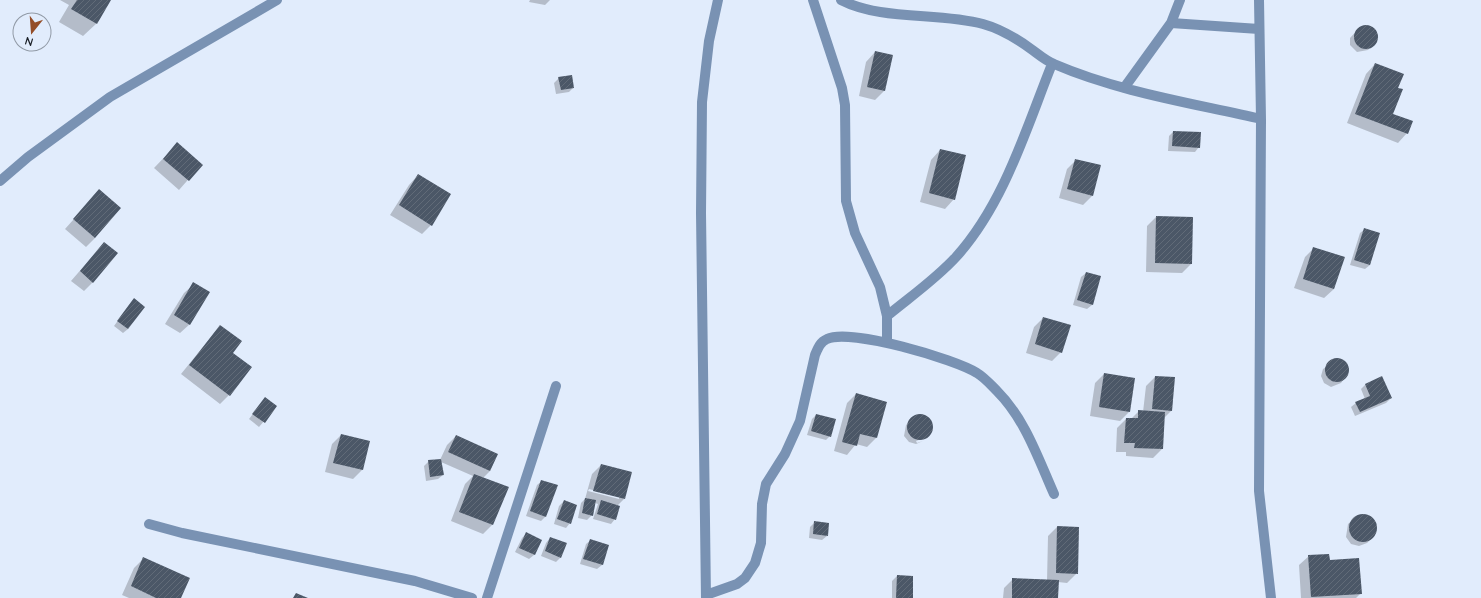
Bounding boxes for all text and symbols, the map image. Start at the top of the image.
north arrow [12,12,52,52]
text: N [23,34,35,49]

